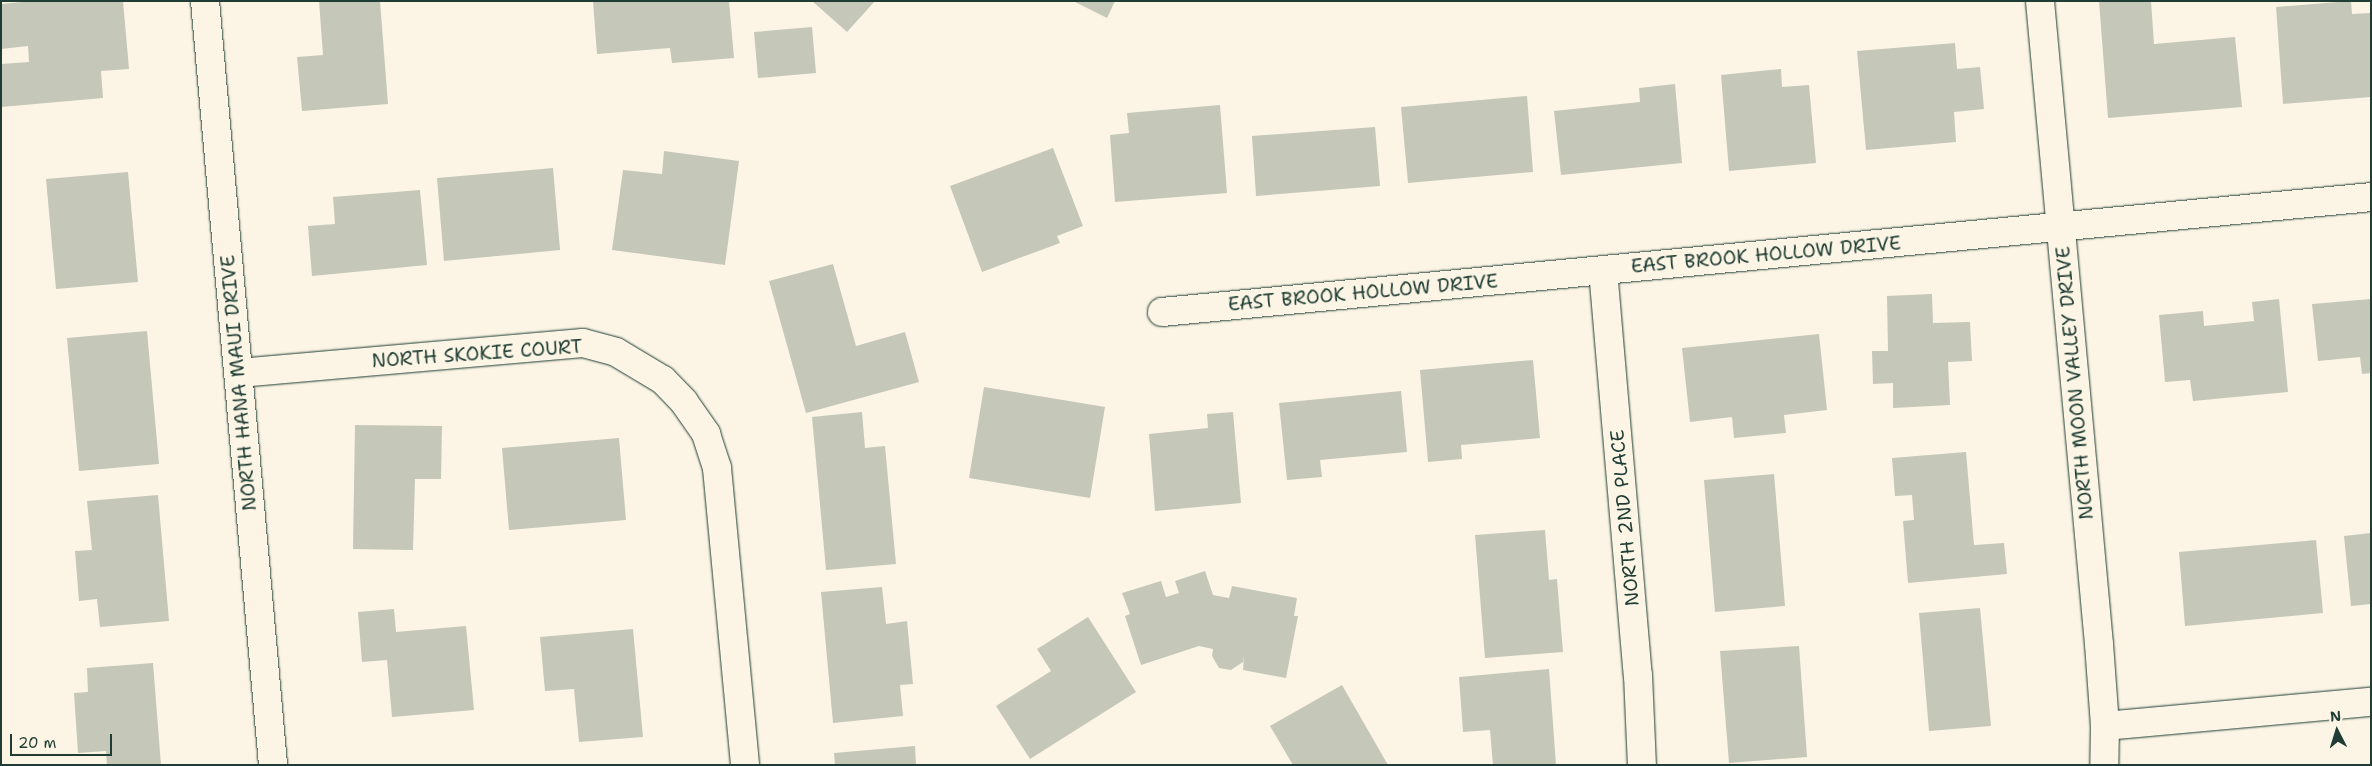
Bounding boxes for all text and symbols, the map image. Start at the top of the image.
street label: EAST BROOK HOLLOW DRIVE [1630,232,1902,278]
street label: NORTH MOON VALLEY DRIVE [2052,245,2098,521]
street label: NORTH HANA MAUI DRIVE [216,254,262,512]
street label: EAST BROOK HOLLOW DRIVE [1227,270,1499,316]
street label: NORTH SKOKIE COURT [371,335,583,373]
street label: NORTH 2ND PLACE [1606,429,1644,607]
north arrow [2312,706,2362,756]
text: N [2329,707,2342,726]
scale bar [12,724,115,756]
text: 20 m [18,733,57,753]

